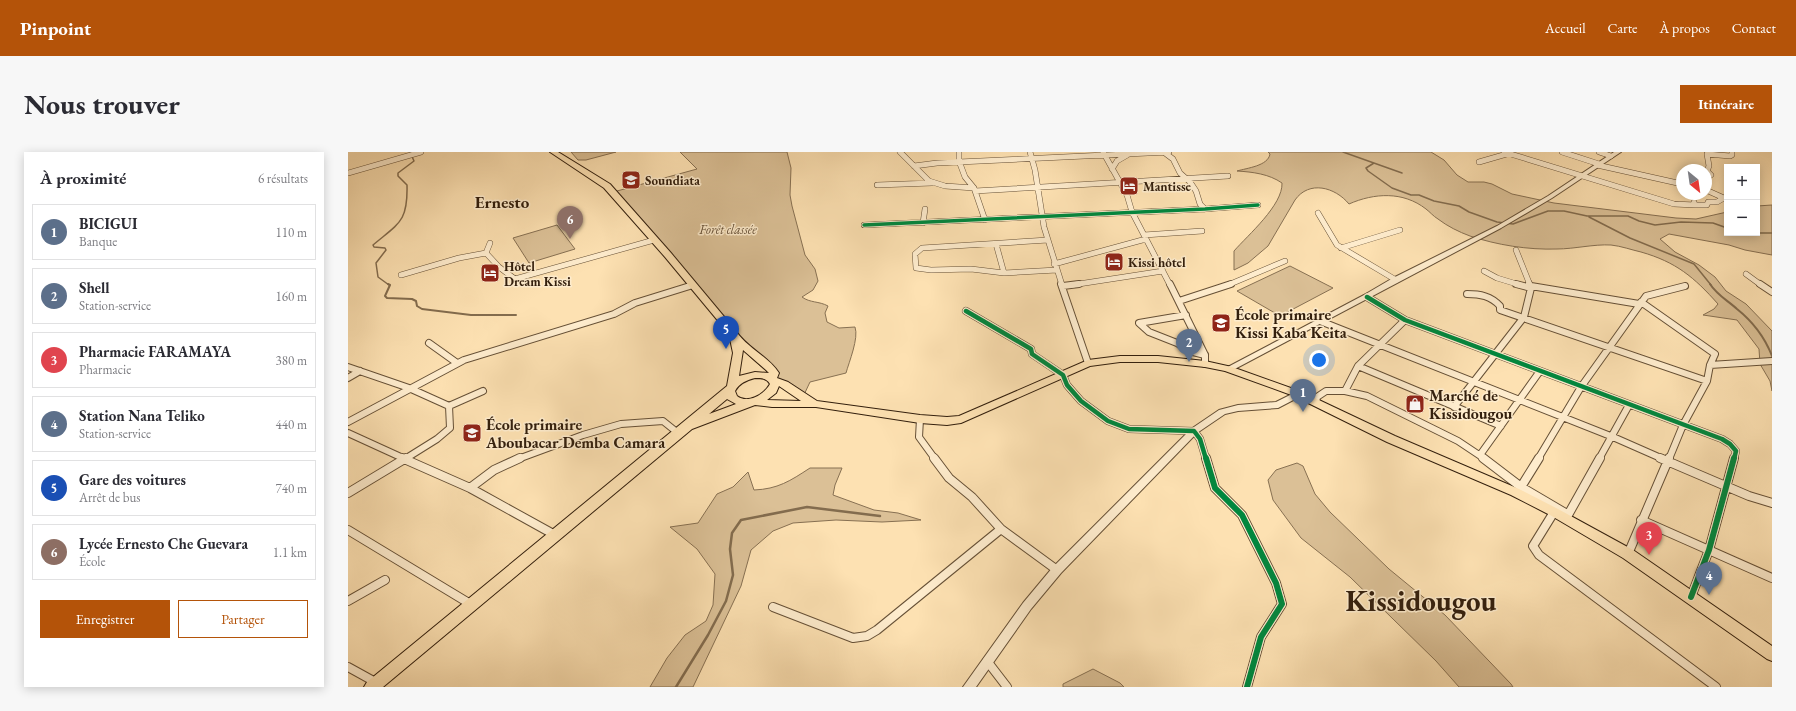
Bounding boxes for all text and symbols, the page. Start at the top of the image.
text: Pinpoint [20,16,91,41]
text: Accueil [1545,19,1586,37]
text: Carte [1608,19,1638,37]
text: À propos [1660,19,1710,37]
text: Contact [1732,19,1776,37]
button: Itinéraire [1680,85,1772,123]
text: Nous trouver [24,86,180,122]
north arrow [1676,164,1712,200]
map controls [1724,164,1760,236]
button: + [1724,164,1760,200]
text: À proximité [40,167,126,189]
school or university icon: Soundiata [620,169,642,191]
text: 6 résultats [258,170,308,187]
place label: Soundiata [645,172,700,189]
hotel icon: Mantisse [1118,175,1140,197]
place label: Mantisse [1143,178,1192,195]
district label: Ernesto [475,191,530,213]
button: − [1724,200,1760,236]
pin: 6 [557,206,583,239]
text: BICIGUI [79,214,137,233]
park label: Forêt classée [698,221,757,238]
text: 1 [51,224,57,241]
text: 110 m [276,224,307,241]
text: Banque [79,233,117,250]
hotel icon: Kissi hôtel [1103,251,1125,273]
place label: Kissi hôtel [1128,254,1186,271]
place label: Hôtel Dream Kissi [504,258,571,290]
hotel icon: Hôtel Dream Kissi [479,262,501,284]
text: Shell [79,278,110,297]
text: 2 [51,288,57,305]
text: 160 m [276,288,307,305]
text: Station-service [79,297,151,314]
place label: École primaire Kissi Kaba Keita [1235,304,1348,343]
school or university icon: École primaire Kissi Kaba Keita [1210,312,1232,334]
pin: 5 [713,316,739,349]
pin: 2 [1176,329,1202,362]
text: Pharmacie FARAMAYA [79,342,231,361]
your location [1309,350,1329,370]
text: 3 [51,352,57,369]
text: 380 m [276,352,307,369]
text: Pharmacie [79,361,131,378]
pin: 1 [1290,379,1316,412]
place label: Marché de Kissidougou [1429,385,1513,424]
shop icon: Marché de Kissidougou [1404,393,1426,415]
text: Station Nana Teliko [79,406,205,425]
place label: École primaire Aboubacar Demba Camara [485,414,666,453]
text: 4 [51,416,57,433]
text: 440 m [276,416,307,433]
school or university icon: École primaire Aboubacar Demba Camara [461,422,483,444]
text: Station-service [79,425,151,442]
text: Gare des voitures [79,470,186,489]
text: 5 [51,480,57,497]
text: 740 m [276,480,307,497]
text: Arrêt de bus [79,489,140,506]
pin: 3 [1636,522,1662,555]
text: Lycée Ernesto Che Guevara [79,534,248,553]
text: 6 [51,544,57,561]
text: 1.1 km [273,544,307,561]
text: École [79,553,105,570]
pin: 4 [1696,562,1722,595]
district label: Kissidougou [1345,582,1497,620]
button: Enregistrer [40,600,170,638]
button: Partager [178,600,308,638]

